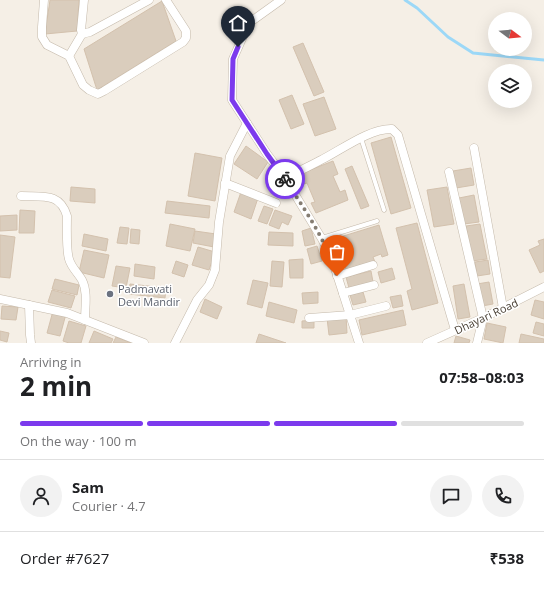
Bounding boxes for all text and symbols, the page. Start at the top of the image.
pin [221,6,255,47]
icon: home [227,12,249,34]
north arrow [488,12,532,56]
map controls [488,12,532,108]
button: layers [488,64,532,108]
courier [265,159,305,199]
icon: bike [274,168,296,190]
pin [320,235,354,276]
icon: bag [326,241,348,263]
place label: Padmavati Devi Mandir [118,281,181,309]
marker: Padmavati Devi Mandir [105,289,115,299]
street label: Dhayari Road [452,295,520,337]
text: Arriving in [20,353,82,371]
text: 07:58–08:03 [439,367,524,387]
text: 2 min [20,368,92,404]
text: On the way · 100 m [20,432,136,450]
button: person [20,475,62,517]
button: chat [430,475,472,517]
button: phone [482,475,524,517]
text: Sam [72,477,104,497]
text: Courier · 4.7 [72,497,146,515]
text: Order #7627 [20,548,109,568]
text: ₹538 [490,548,524,568]

